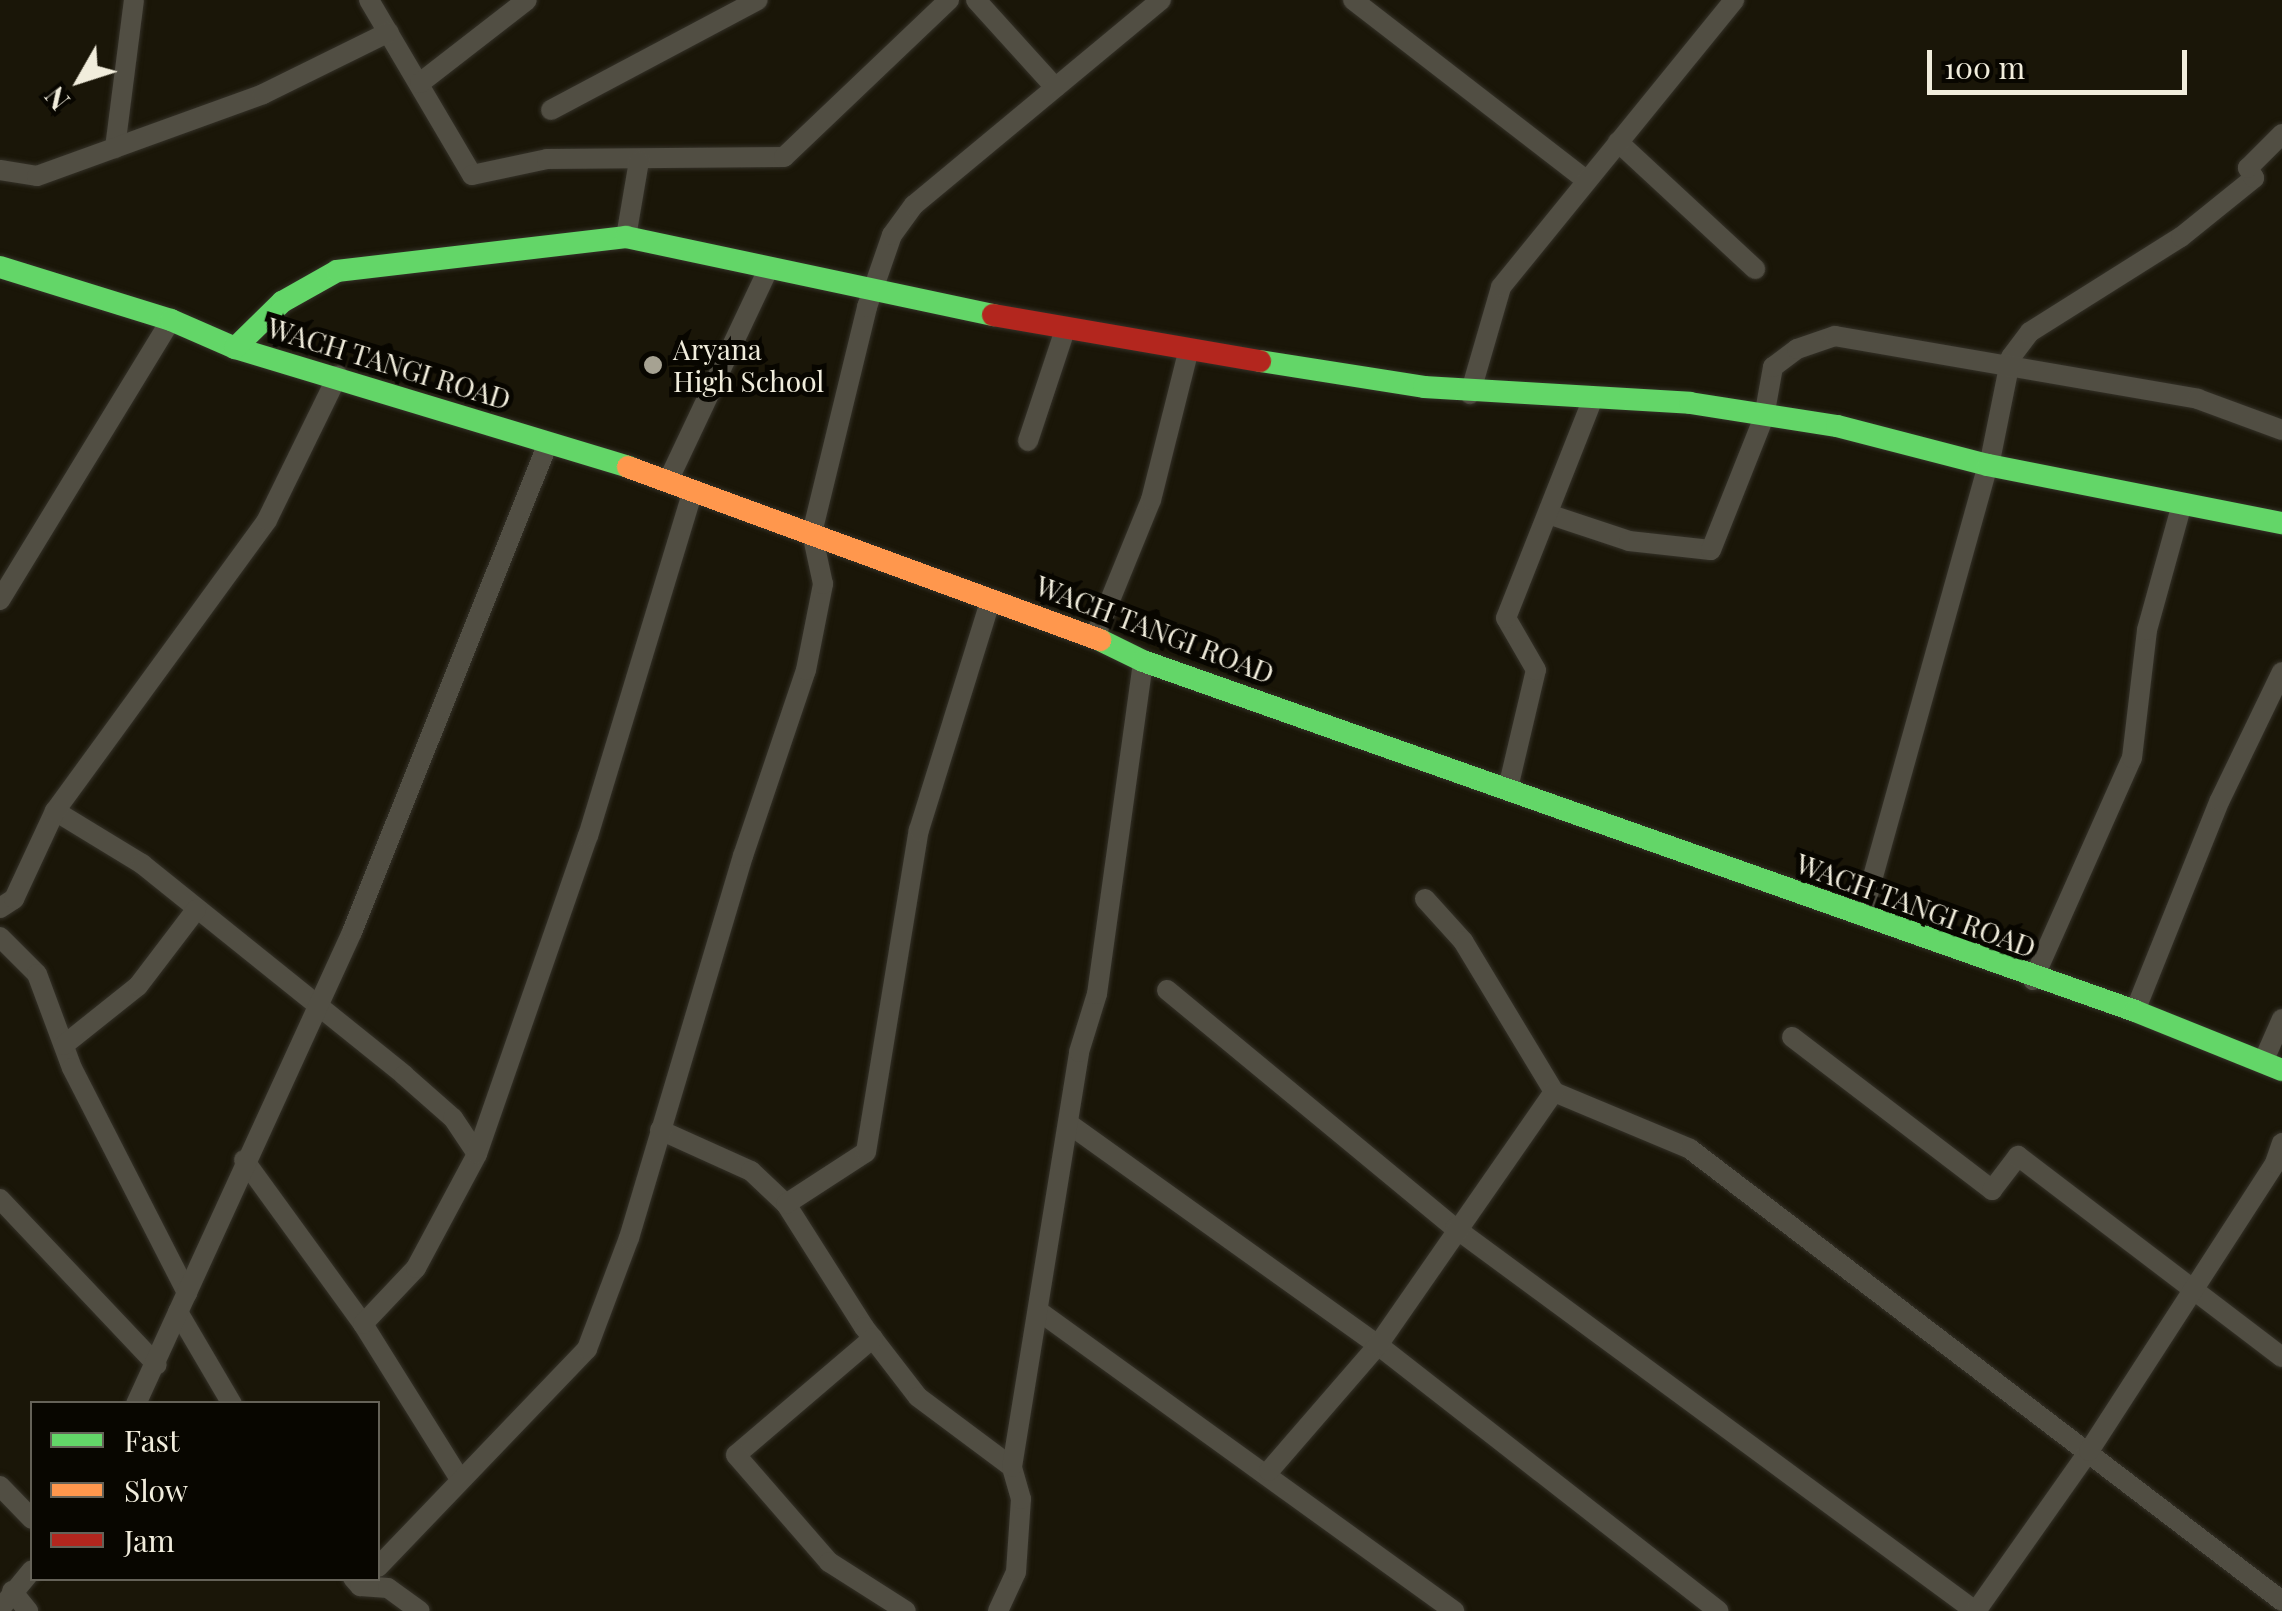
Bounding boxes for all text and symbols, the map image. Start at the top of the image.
north arrow [30,30,130,130]
scale bar [1932,30,2192,92]
text: 100 m [1944,47,2025,87]
text: N [36,80,77,119]
street label: WACH TANGI ROAD [263,310,515,416]
place label: Aryana High School [673,332,824,398]
marker: Aryana High School [642,354,664,376]
street label: WACH TANGI ROAD [1031,568,1279,690]
street label: WACH TANGI ROAD [1791,846,2041,964]
legend [30,1401,380,1581]
text: Fast [124,1420,180,1460]
text: Slow [124,1470,188,1510]
text: Jam [124,1520,175,1560]

